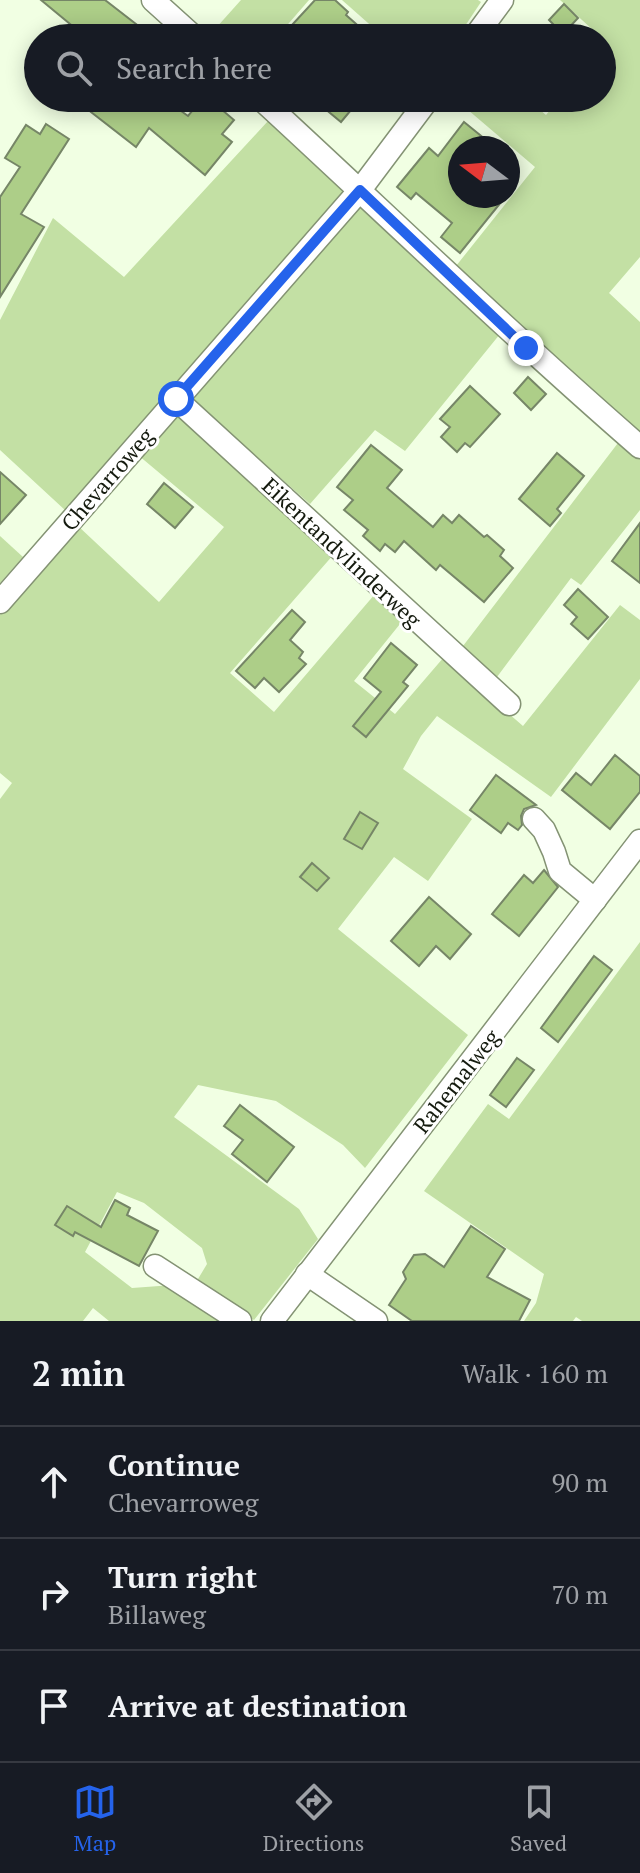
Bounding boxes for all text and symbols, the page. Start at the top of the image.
search box [24,24,616,112]
icon: search [52,46,96,90]
text: Search here [116,48,272,88]
north arrow [448,136,520,208]
route end [508,330,544,366]
route start [158,381,194,417]
street label: Chevarroweg [54,421,160,537]
street label: Eikentandvlinderweg [256,471,428,633]
street label: Rahemalweg [406,1023,506,1139]
text: 2 min [32,1351,125,1396]
text: Walk · 160 m [462,1356,608,1390]
text: Continue [108,1445,240,1485]
icon: ahead [32,1460,76,1504]
text: 90 m [552,1465,608,1499]
text: Chevarroweg [108,1485,258,1519]
text: Turn right [108,1557,257,1597]
icon: right [32,1572,76,1616]
text: 70 m [552,1577,608,1611]
text: Billaweg [108,1597,206,1631]
icon: arrive [32,1684,76,1728]
text: Arrive at destination [108,1686,407,1726]
tab: Map [73,1780,117,1857]
tab: Directions [263,1780,364,1857]
tab: Saved [510,1780,567,1857]

